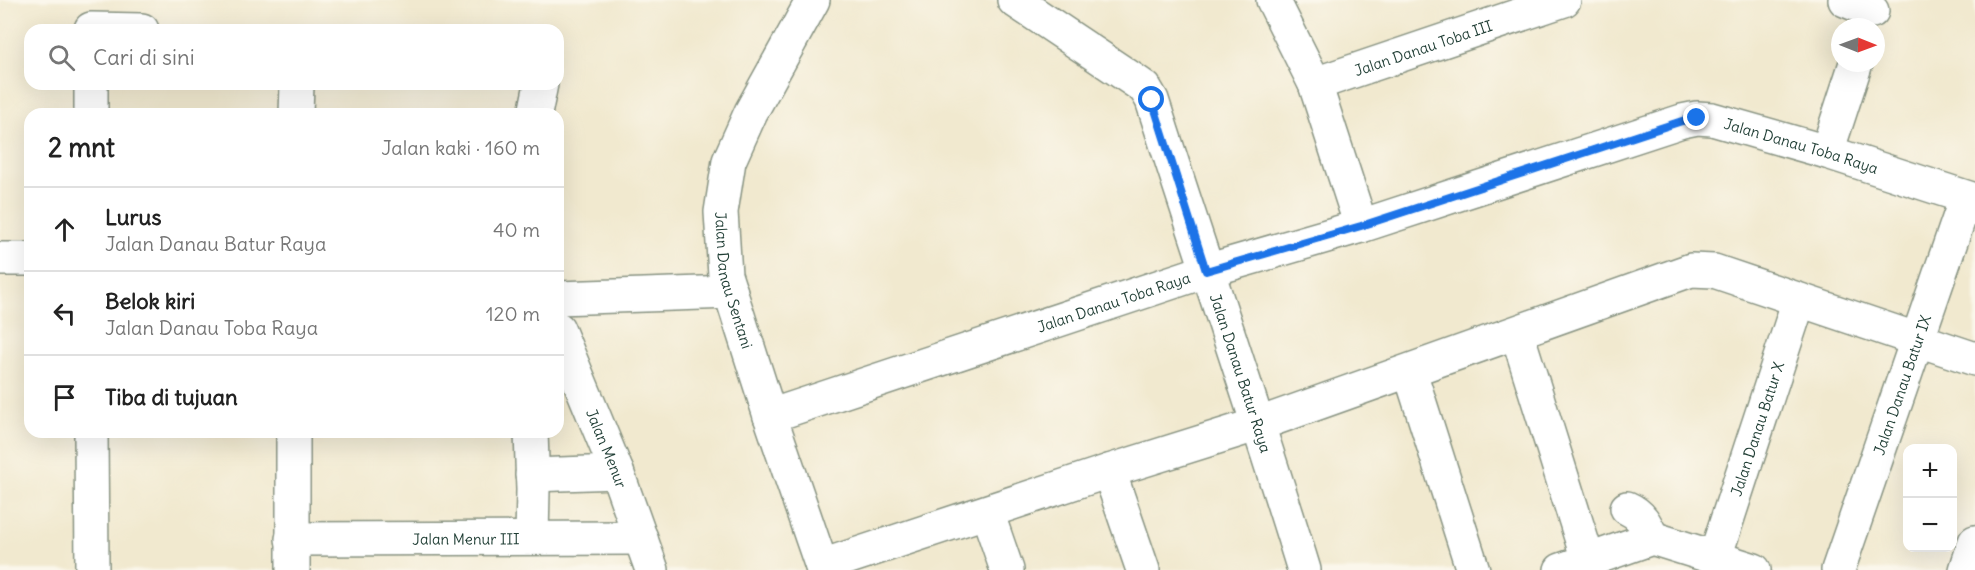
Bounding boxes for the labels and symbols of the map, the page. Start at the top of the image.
street label: Jalan Danau Toba III [1352,15,1495,80]
north arrow [1831,18,1885,72]
route start [1138,86,1164,112]
route end [1683,104,1709,130]
street label: Jalan Danau Toba Raya [1722,113,1881,178]
street label: Jalan Danau Sentani [712,211,757,351]
street label: Jalan Danau Toba Raya [1035,267,1193,336]
street label: Jalan Danau Batur Raya [1206,291,1276,455]
street label: Jalan Danau Batur IX [1869,311,1935,457]
street label: Jalan Danau Batur X [1726,358,1788,498]
street label: Jalan Menur [582,406,631,491]
street label: Jalan Menur III [412,529,520,548]

